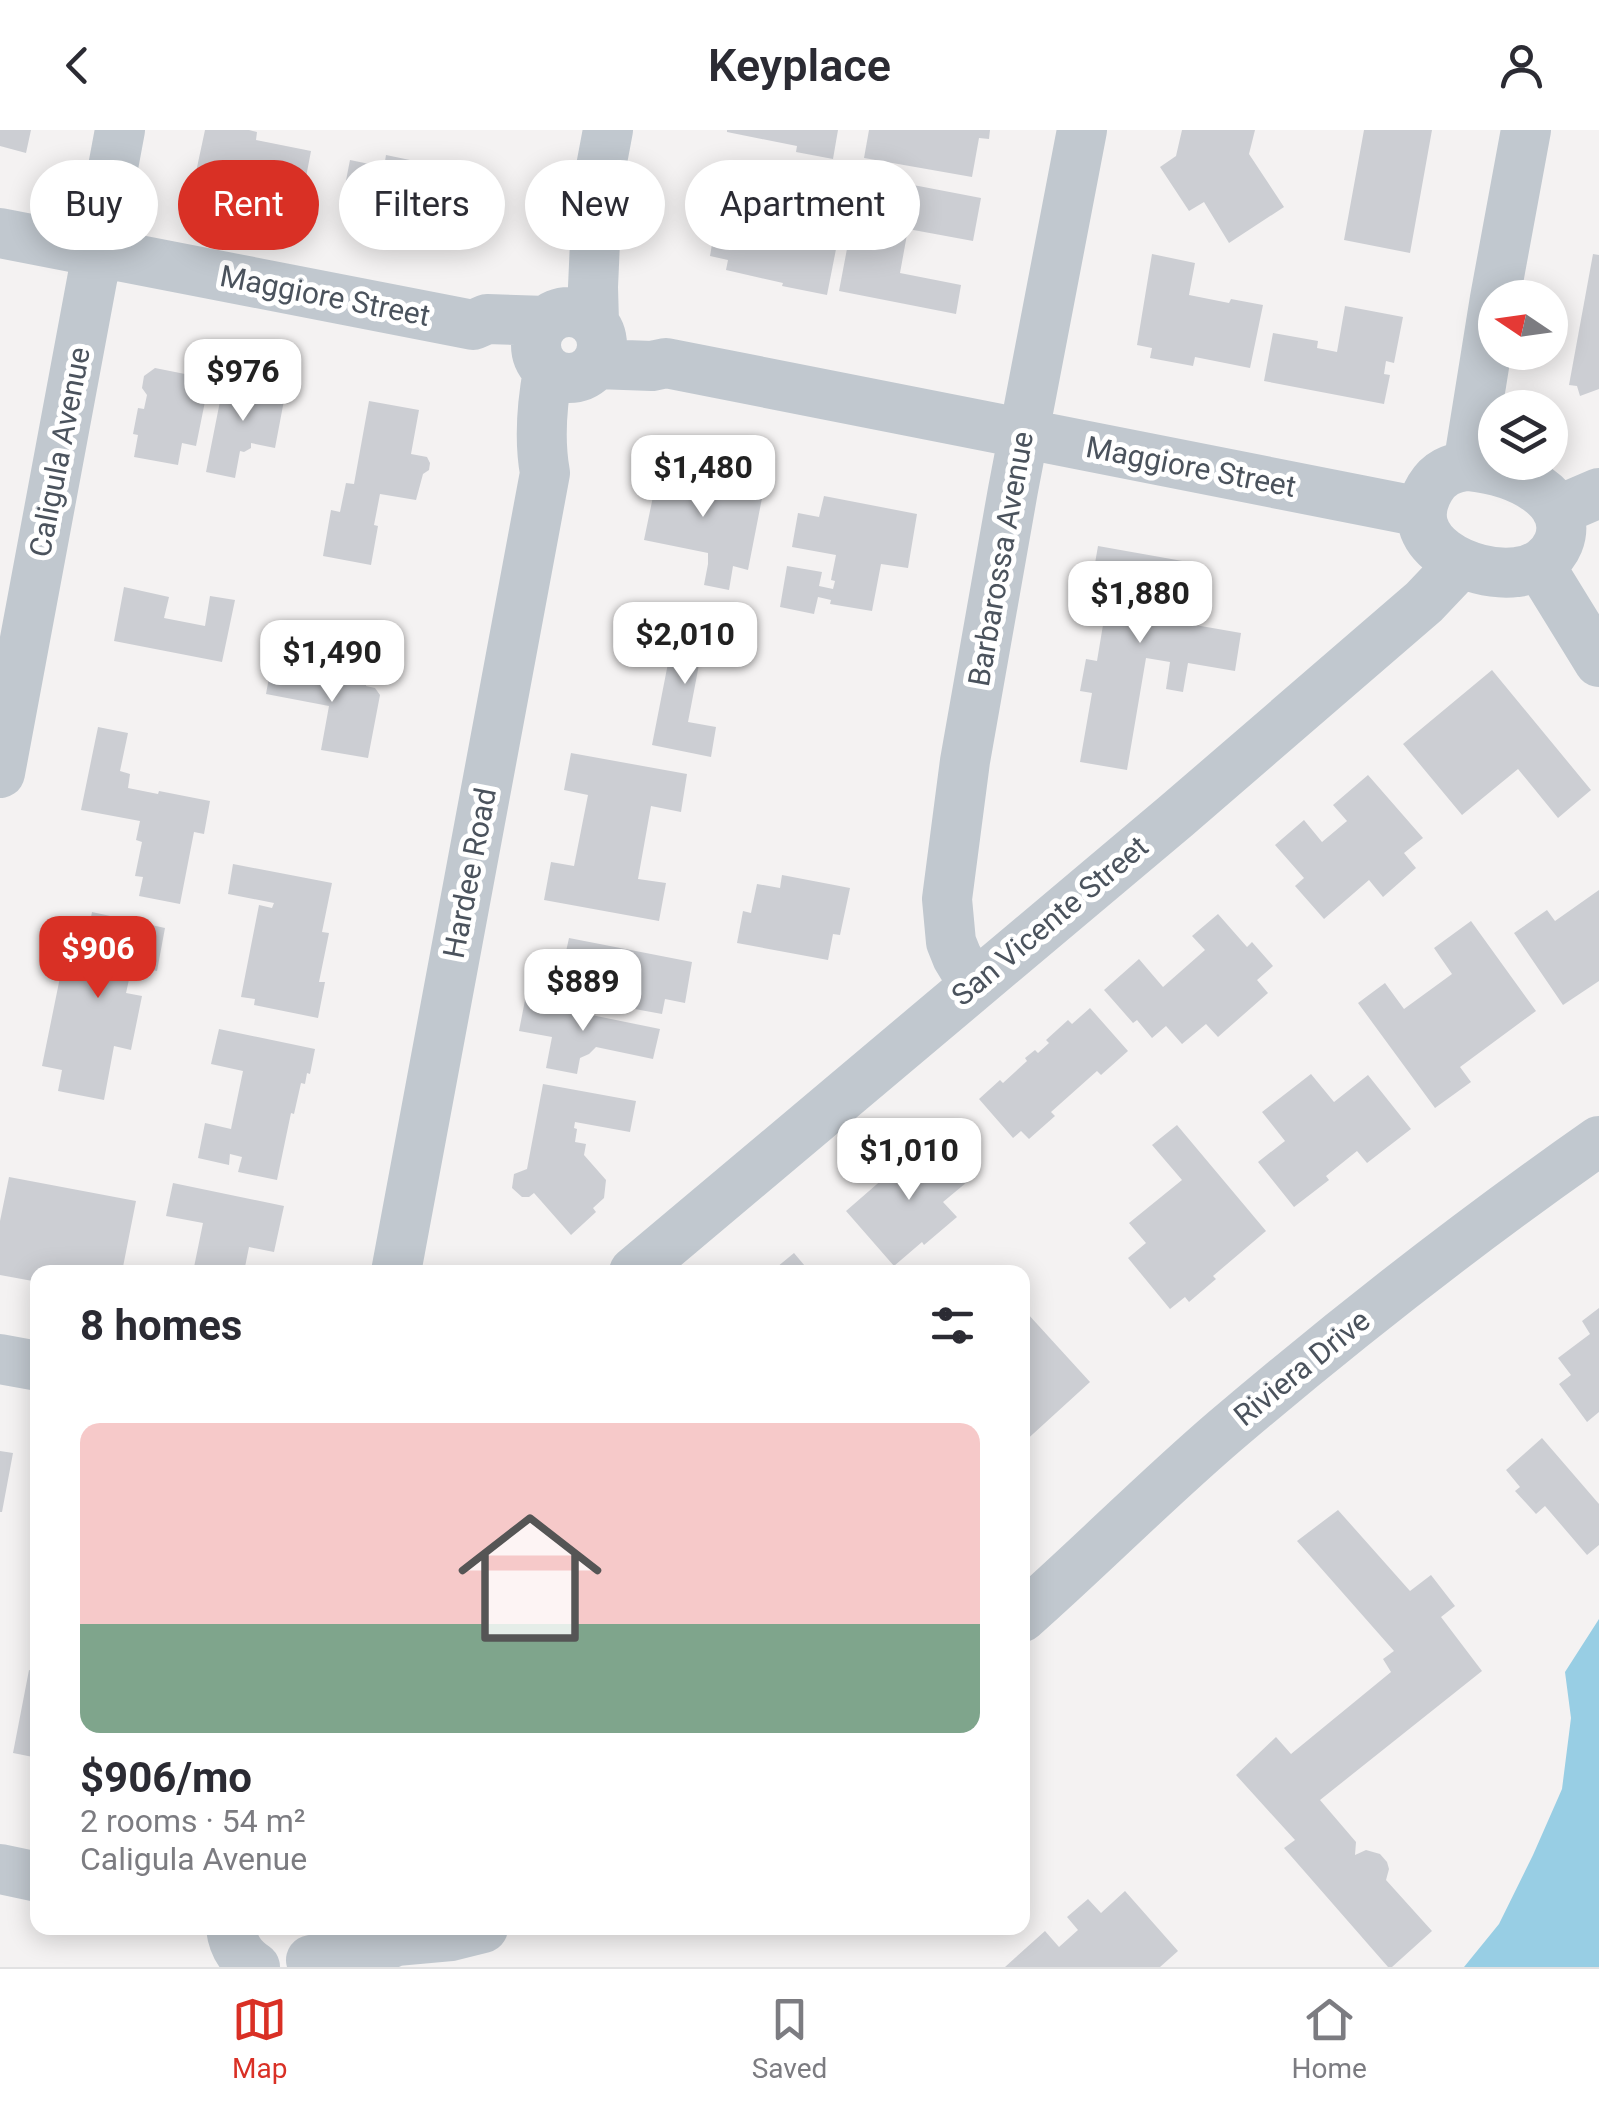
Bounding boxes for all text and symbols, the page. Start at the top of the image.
icon: back [50,38,105,93]
icon: person [1494,38,1549,93]
text: Keyplace [708,39,891,92]
chip: Buy [30,160,158,250]
chip: Rent [178,160,319,250]
chip: Filters [339,160,505,250]
chip: New [525,160,665,250]
chip: Apartment [685,160,920,250]
street label: Maggiore Street [217,258,433,333]
north arrow [1478,280,1568,370]
map controls [1478,280,1568,480]
pin: $976 [184,339,302,424]
street label: Caligula Avenue [22,344,97,560]
text: $976 [206,352,280,390]
button: layers [1478,390,1568,480]
street label: Barbarossa Avenue [961,429,1040,689]
street label: Maggiore Street [1083,429,1299,504]
pin: $1,480 [622,435,784,520]
text: $1,480 [653,448,753,486]
pin: $1,880 [1059,561,1221,646]
text: $1,880 [1090,574,1190,612]
pin: $2,010 [604,602,766,687]
text: $2,010 [635,615,735,653]
pin: $1,490 [251,620,413,705]
text: $1,490 [282,633,382,671]
street label: Hardee Road [436,785,503,961]
street label: San Vicente Street [945,828,1155,1013]
pin: $906 [39,916,157,1001]
text: $906 [61,929,135,967]
pin: $889 [524,949,642,1034]
text: $889 [546,962,620,1000]
pin: $1,010 [828,1118,990,1203]
text: $1,010 [859,1131,959,1169]
icon: filters [925,1298,980,1353]
text: 8 homes [80,1301,242,1350]
street label: Riviera Drive [1227,1302,1377,1433]
icon: home [440,1488,620,1668]
text: $906/mo [80,1753,252,1802]
text: 2 rooms · 54 m² [80,1802,305,1840]
text: Caligula Avenue [80,1840,307,1878]
tab: Map [232,1992,287,2085]
tab: Saved [752,1992,827,2085]
tab: Home [1292,1992,1367,2085]

